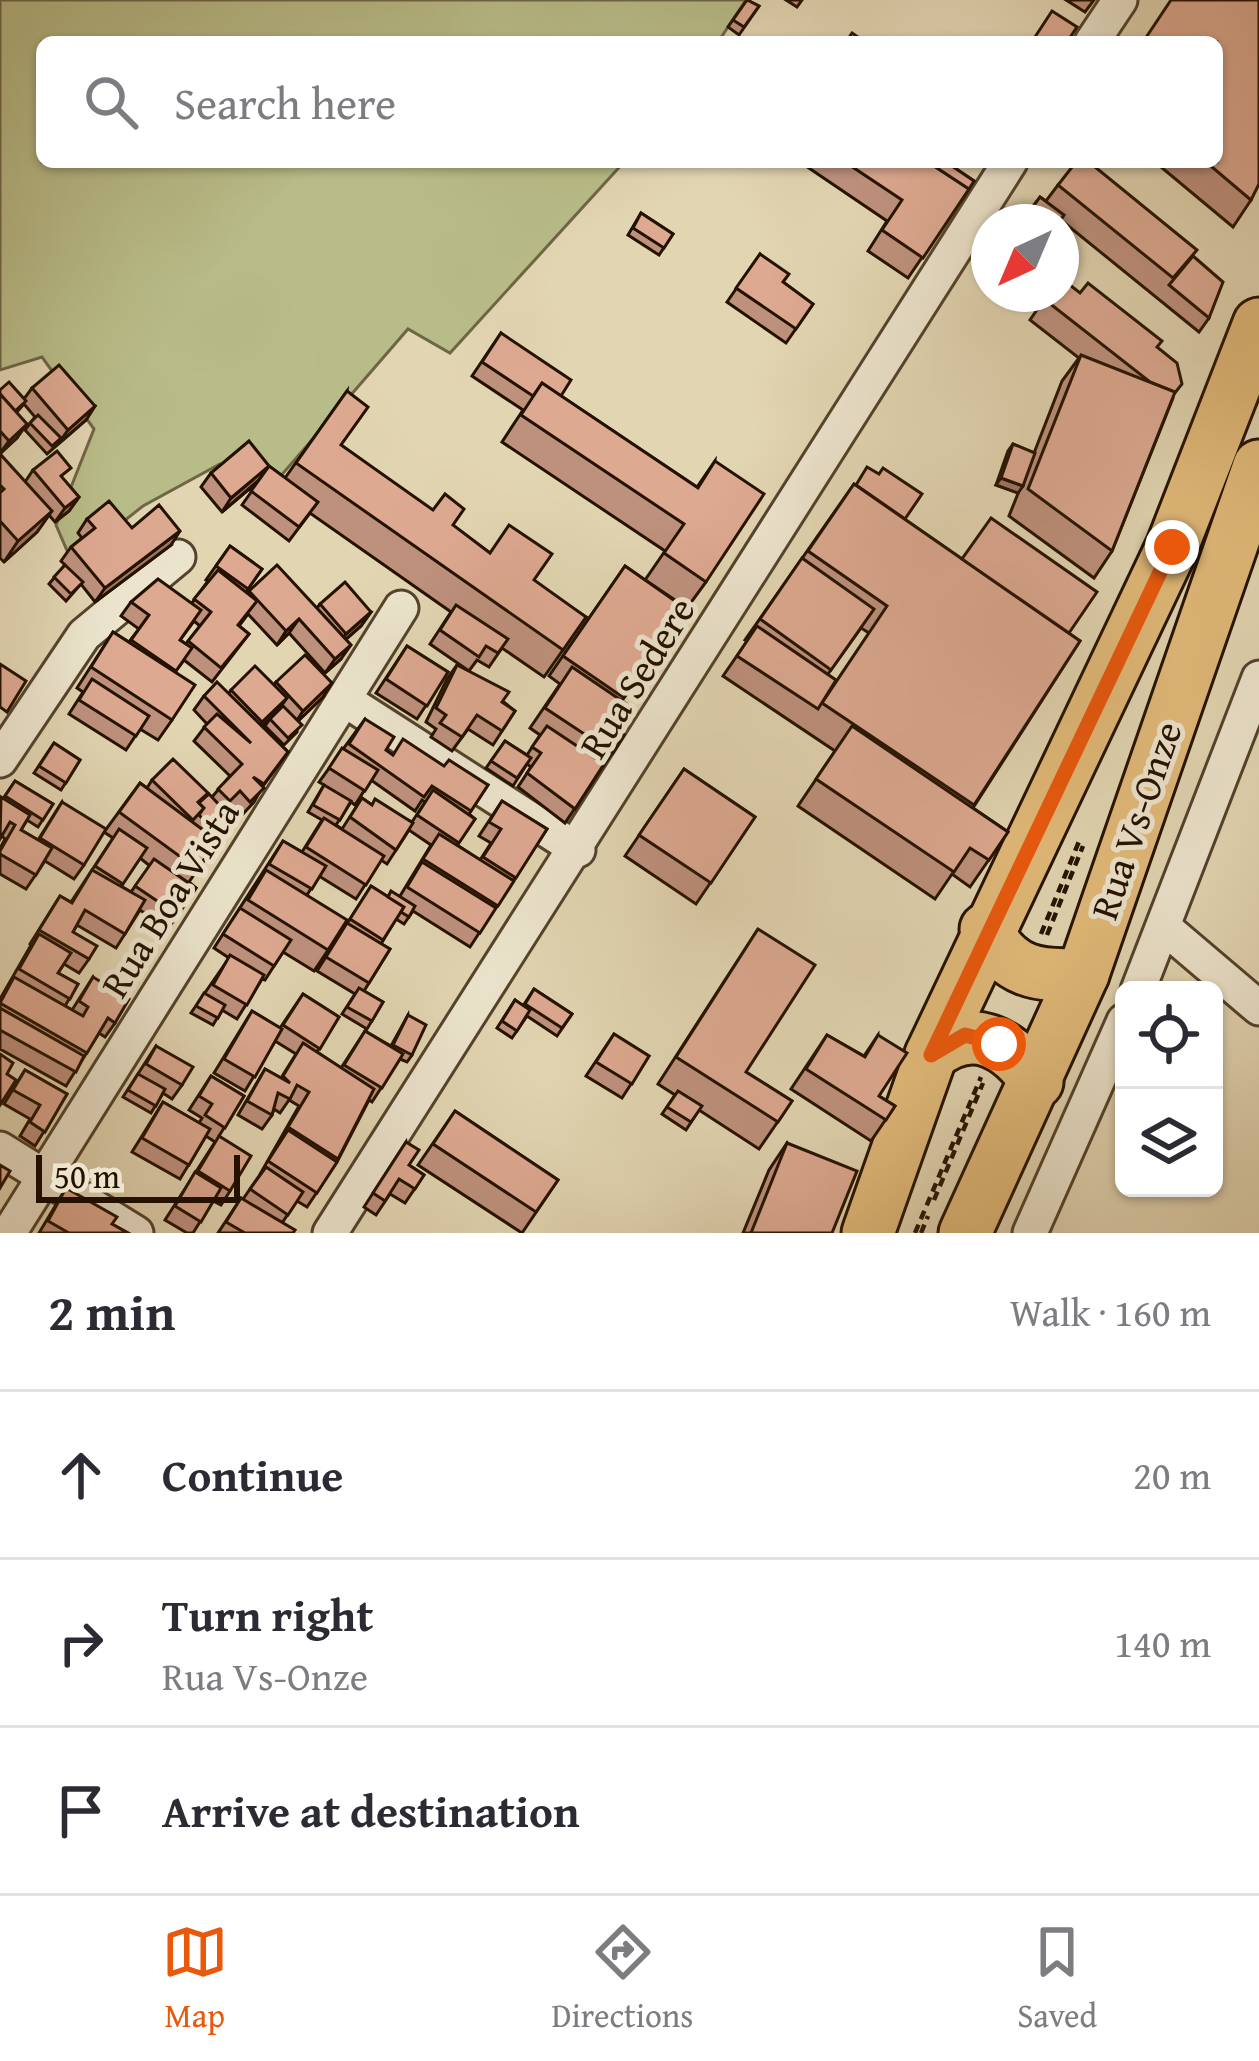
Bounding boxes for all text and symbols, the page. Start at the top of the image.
search box [36,36,1223,168]
icon: search [78,69,144,135]
text: Search here [174,70,396,135]
north arrow [971,204,1079,312]
route end [1145,520,1199,574]
street label: Rua Sedere [564,585,708,769]
street label: Rua Vs-Onze [1075,713,1195,927]
street label: Rua Boa Vista [86,788,253,1008]
map controls [1115,981,1223,1197]
button: locate [1115,981,1223,1089]
route start [972,1017,1026,1071]
button: layers [1115,1089,1223,1197]
scale bar [36,1149,240,1202]
text: 50 m [54,1152,120,1200]
text: 2 min [48,1274,175,1349]
text: Walk · 160 m [1010,1283,1211,1340]
icon: ahead [48,1442,114,1508]
text: Continue [162,1442,343,1507]
text: 20 m [1133,1446,1211,1503]
text: Turn right [162,1582,374,1647]
icon: right [48,1610,114,1676]
text: 140 m [1114,1614,1211,1671]
text: Rua Vs-Onze [162,1647,368,1704]
icon: arrive [48,1778,114,1844]
text: Arrive at destination [162,1778,580,1843]
tab: Map [162,1919,228,2039]
tab: Directions [552,1919,693,2039]
tab: Saved [1017,1919,1097,2039]

